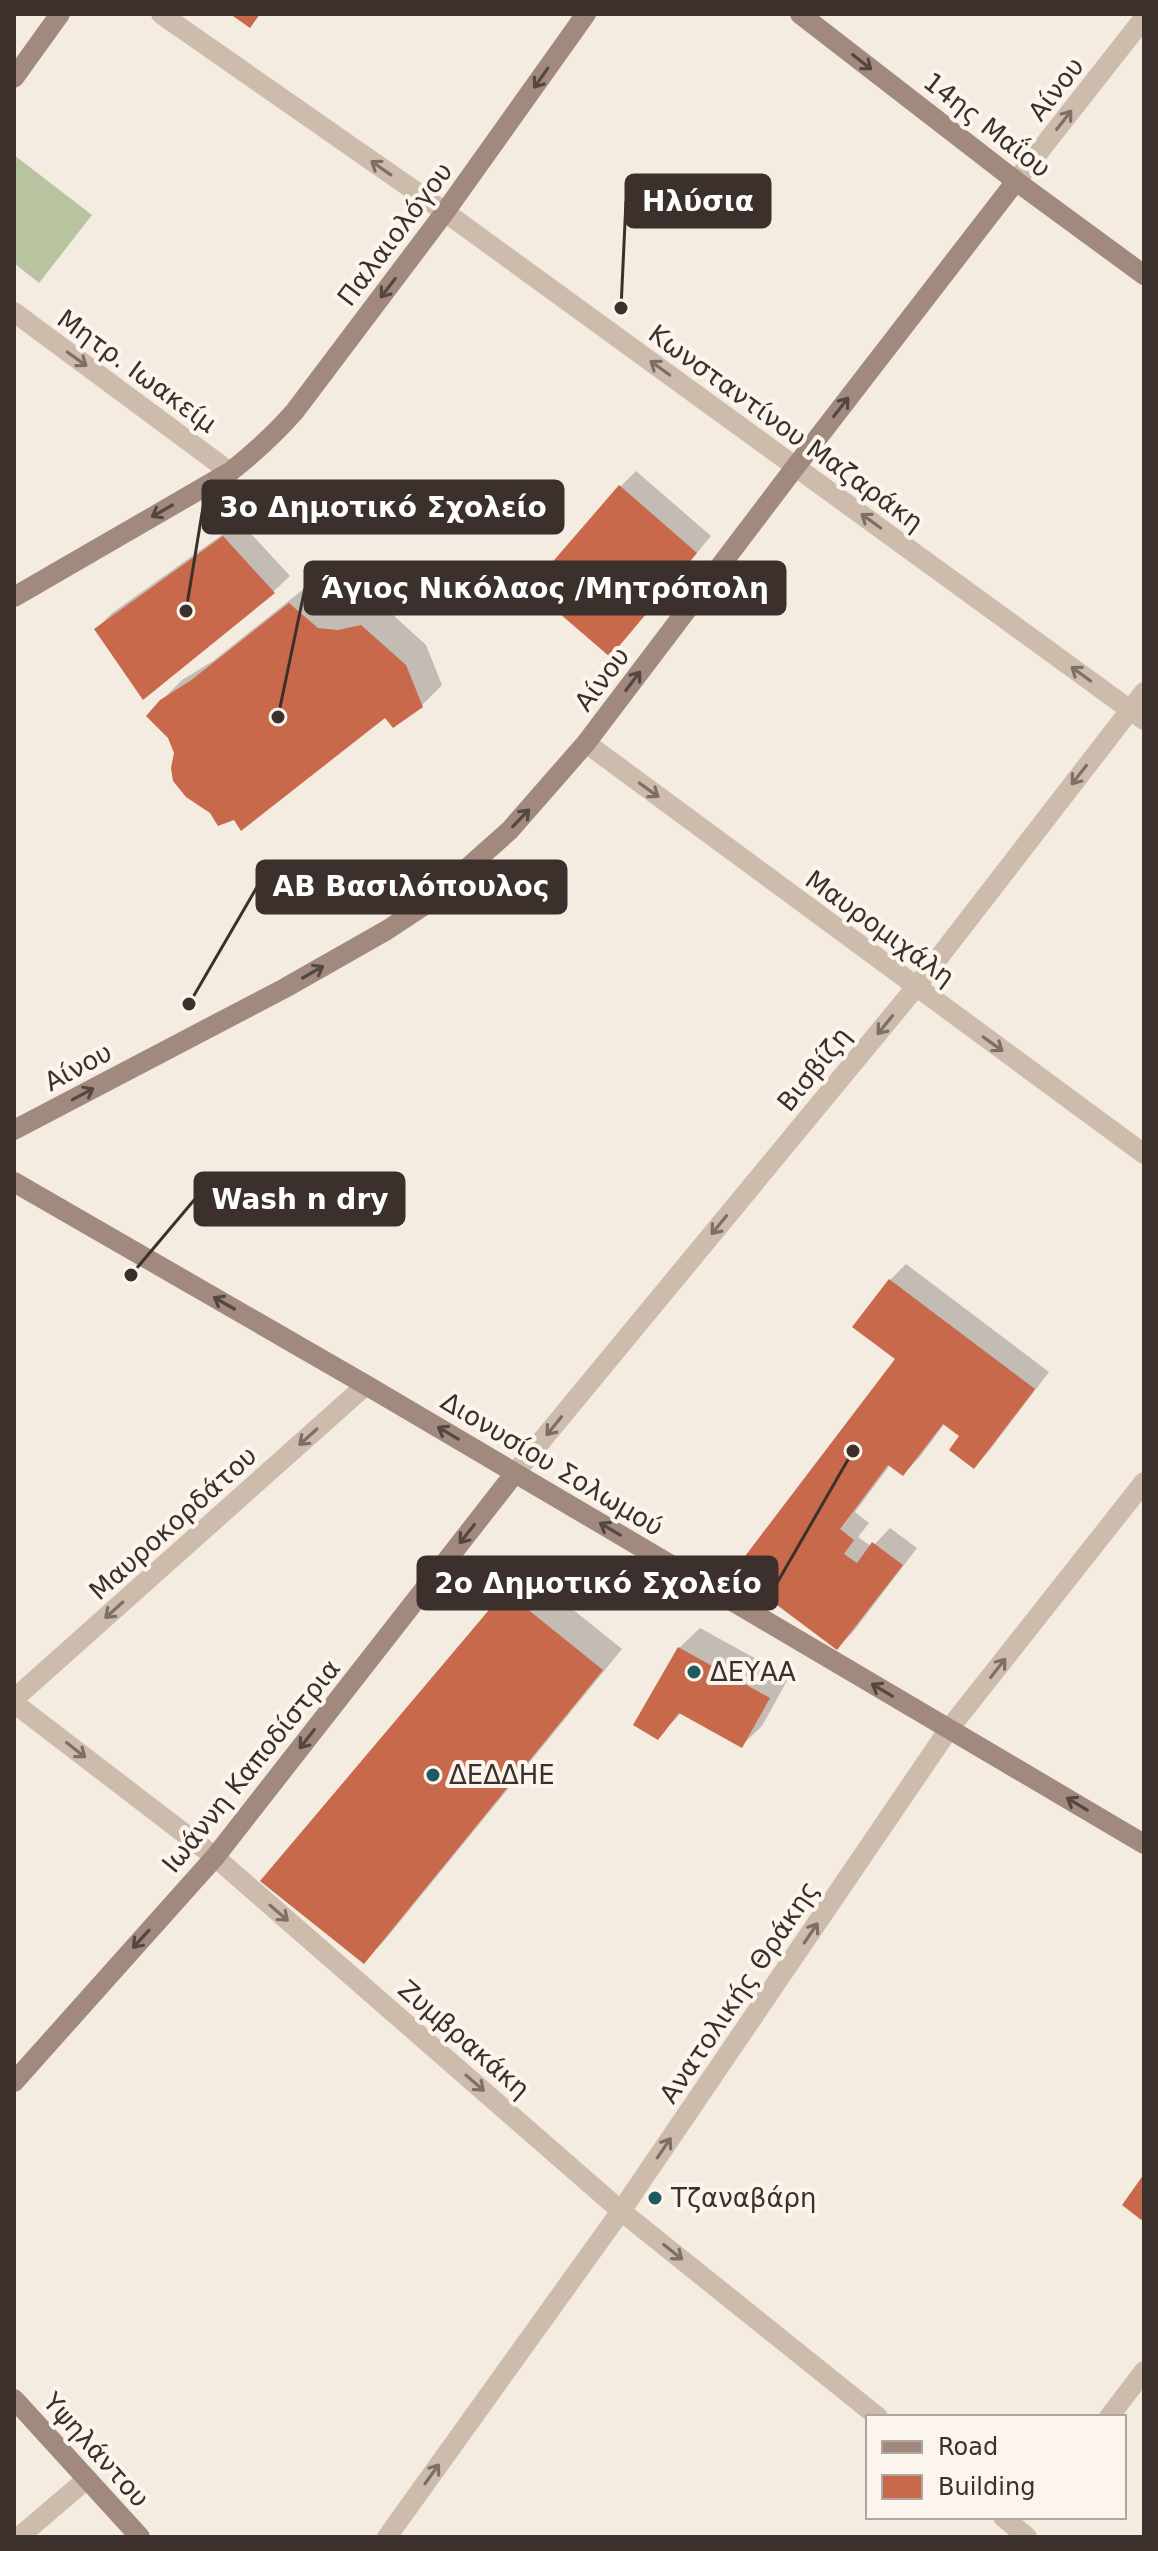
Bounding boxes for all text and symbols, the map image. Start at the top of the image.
street label: Αίνου [1022,51,1090,127]
one-way arrow [851,53,872,70]
street label: 14ης Μαΐου [918,65,1058,184]
one-way arrow [532,66,549,88]
one-way arrow [1056,110,1073,131]
street label: Παλαιολόγου [331,156,459,312]
one-way arrow [370,160,392,176]
callout: Ηλύσια [626,175,770,227]
text: Ηλύσια [642,185,754,218]
one-way arrow [379,277,396,298]
street label: Μητρ. Ιωακείμ [52,303,222,439]
street label: Κωνσταντίνου Μαζαράκη [643,318,929,538]
one-way arrow [65,350,87,367]
one-way arrow [650,360,672,376]
one-way arrow [833,397,850,418]
callout: 3ο Δημοτικό Σχολείο [203,481,563,533]
text: 3ο Δημοτικό Σχολείο [219,491,547,524]
one-way arrow [151,504,175,519]
one-way arrow [860,513,882,529]
callout: Άγιος Νικόλαος /Μητρόπολη [305,562,785,614]
text: Άγιος Νικόλαος /Μητρόπολη [321,572,769,605]
street label: Αίνου [568,641,636,717]
one-way arrow [1070,666,1092,682]
one-way arrow [625,671,642,692]
one-way arrow [1070,764,1087,785]
one-way arrow [638,781,659,798]
one-way arrow [511,809,529,829]
callout: ΑΒ Βασιλόπουλος [257,861,566,913]
street label: Μαυρομιχάλη [800,864,960,992]
text: ΑΒ Βασιλόπουλος [273,870,549,903]
one-way arrow [301,964,324,980]
one-way arrow [876,1014,894,1034]
street label: Βισβίζη [771,1021,857,1117]
one-way arrow [982,1035,1004,1052]
street label: Αίνου [39,1037,117,1097]
one-way arrow [71,1085,95,1101]
callout: Wash n dry [195,1173,404,1225]
text: Wash n dry [212,1183,388,1216]
one-way arrow [711,1214,728,1235]
one-way arrow [212,1295,236,1310]
street label: Διονυσίου Σολωμού [436,1386,668,1542]
one-way arrow [545,1415,563,1436]
one-way arrow [437,1425,460,1441]
one-way arrow [299,1428,319,1446]
street label: Μαυροκορδάτου [83,1440,263,1606]
one-way arrow [599,1521,622,1537]
one-way arrow [459,1523,476,1545]
callout: 2o Δημοτικό Σχολείο [418,1557,777,1609]
text: 2o Δημοτικό Σχολείο [434,1567,762,1600]
one-way arrow [105,1601,125,1619]
street label: Ιωάννη Καποδίστρια [156,1653,346,1879]
place label: ΔΕΥΑΑ [710,1657,796,1687]
one-way arrow [989,1658,1006,1679]
marker: ΔΕΥΑΑ [685,1663,703,1681]
one-way arrow [871,1682,894,1698]
one-way arrow [299,1728,316,1749]
one-way arrow [65,1742,86,1759]
place label: ΔΕΔΔΗΕ [449,1760,555,1790]
marker: ΔΕΔΔΗΕ [424,1766,442,1784]
one-way arrow [1066,1796,1089,1812]
street label: Ανατολικής Θράκης [653,1875,825,2109]
one-way arrow [268,1903,288,1921]
one-way arrow [803,1923,819,1945]
one-way arrow [133,1929,151,1949]
street label: Ζυμβρακάκη [392,1974,536,2104]
one-way arrow [464,2074,484,2092]
one-way arrow [656,2137,672,2160]
place label: Τζαναβάρη [670,2183,817,2213]
marker: Τζαναβάρη [646,2189,664,2207]
one-way arrow [662,2243,683,2261]
street label: Υψηλάντου [36,2386,155,2513]
legend [866,2415,1126,2519]
text: Road [938,2433,998,2461]
one-way arrow [424,2463,440,2485]
text: Building [938,2473,1035,2501]

